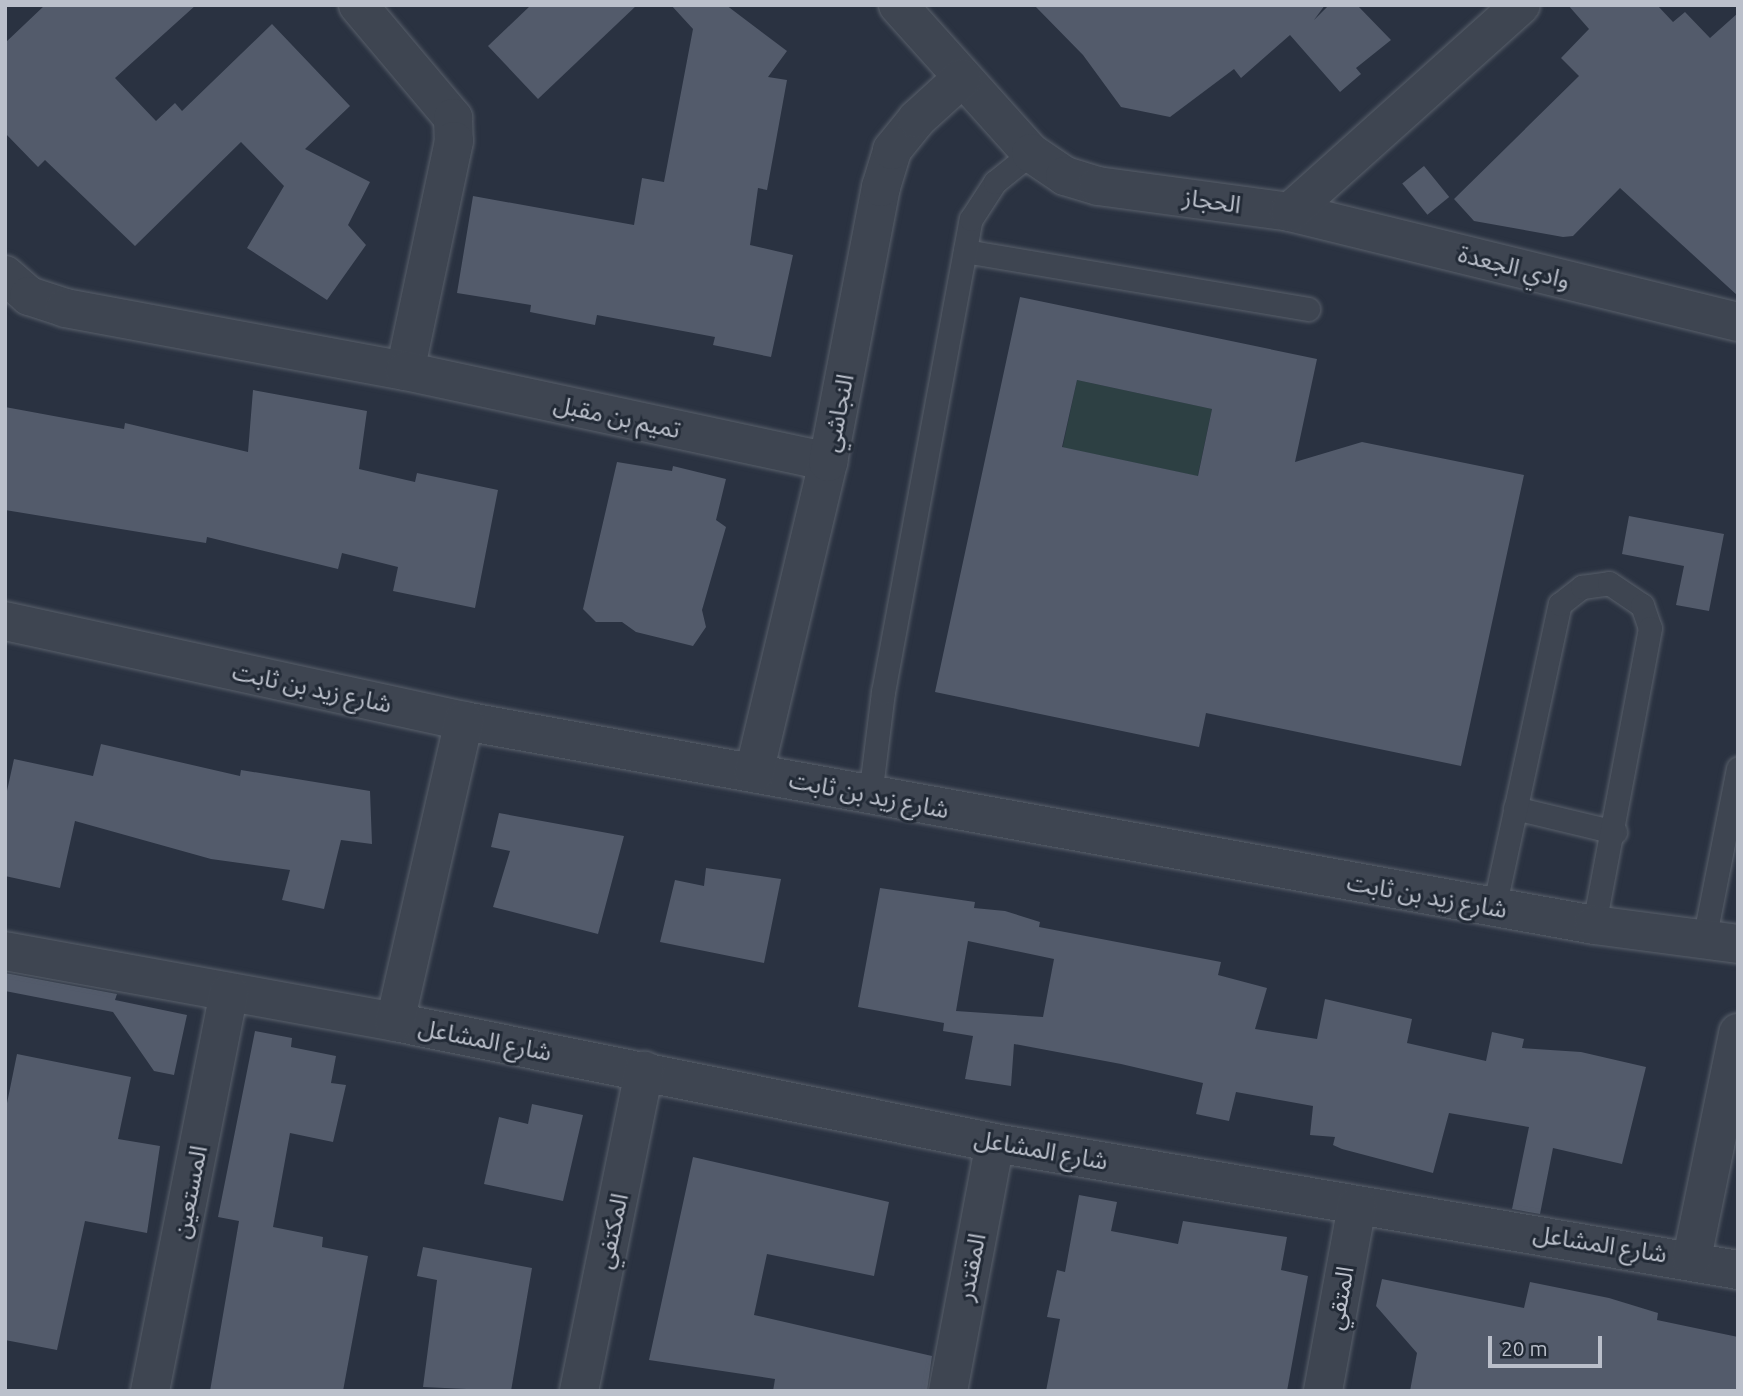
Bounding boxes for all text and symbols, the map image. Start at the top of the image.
street label: الحجاز [1181,183,1243,219]
street label: وادي الجعدة [1455,239,1573,295]
street label: النجاشي [816,372,860,454]
street label: تميم بن مقبل [551,390,683,444]
street label: شارع زيد بن ثابت [230,657,394,719]
street label: شارع زيد بن ثابت [787,765,951,825]
street label: شارع زيد بن ثابت [1345,868,1509,924]
street label: شارع المشاعل [416,1013,554,1067]
street label: شارع المشاعل [972,1124,1110,1176]
street label: المستعين [167,1143,213,1241]
street label: المكتفي [590,1191,634,1271]
street label: شارع المشاعل [1531,1219,1669,1269]
street label: المقتدر [950,1231,992,1303]
street label: المتقي [1320,1264,1360,1332]
scale bar [1491,1322,1605,1366]
text: 20 m [1501,1336,1548,1360]

